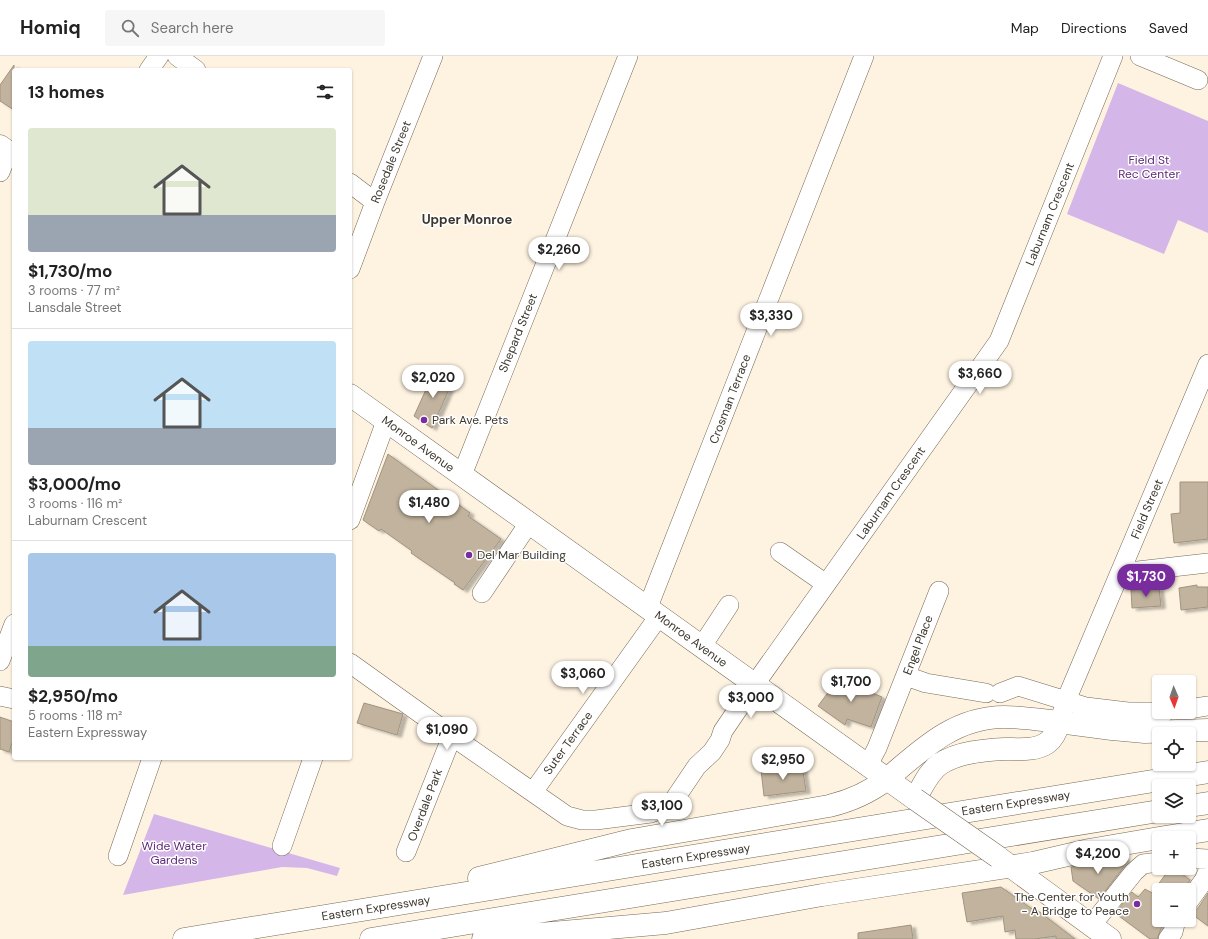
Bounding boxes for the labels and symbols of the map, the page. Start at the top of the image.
street label: Rosedale Street [367,118,415,206]
park label: Field St Rec Center [1118,152,1180,182]
street label: Laburnam Crescent [1022,160,1078,268]
district label: Upper Monroe [422,211,512,228]
pin: $2,260 [526,237,592,271]
street label: Shepard Street [495,291,541,375]
pin: $3,330 [738,303,804,337]
street label: Crosman Terrace [706,352,755,446]
pin: $3,660 [947,361,1013,395]
pin: $2,020 [400,365,466,399]
street label: Monroe Avenue [378,412,458,476]
place label: Park Ave. Pets [432,412,509,428]
marker: Park Ave. Pets [419,415,429,425]
street label: Laburnam Crescent [853,443,929,543]
street label: Field Street [1127,476,1167,541]
pin: $1,480 [396,490,462,524]
place label: Del Mar Building [477,547,566,563]
marker: Del Mar Building [464,550,474,560]
pin: $1,730 [1113,564,1179,598]
street label: Monroe Avenue [651,607,731,671]
street label: Engel Place [899,613,937,677]
pin: $3,060 [550,661,616,695]
pin: $1,700 [818,669,884,703]
north arrow [1152,675,1196,719]
pin: $3,000 [718,685,784,719]
street label: Suter Terrace [540,708,596,778]
pin: $1,090 [414,717,480,751]
pin: $2,950 [750,747,816,781]
street label: Overdale Park [404,766,446,844]
street label: Eastern Expressway [960,786,1072,820]
pin: $3,100 [629,793,695,827]
park label: Wide Water Gardens [141,838,207,868]
street label: Eastern Expressway [640,839,752,873]
pin: $4,200 [1065,841,1131,875]
place label: The Center for Youth - A Bridge to Peace [1014,889,1129,919]
street label: Eastern Expressway [320,891,432,925]
marker: The Center for Youth - A Bridge to Peace [1132,899,1142,909]

